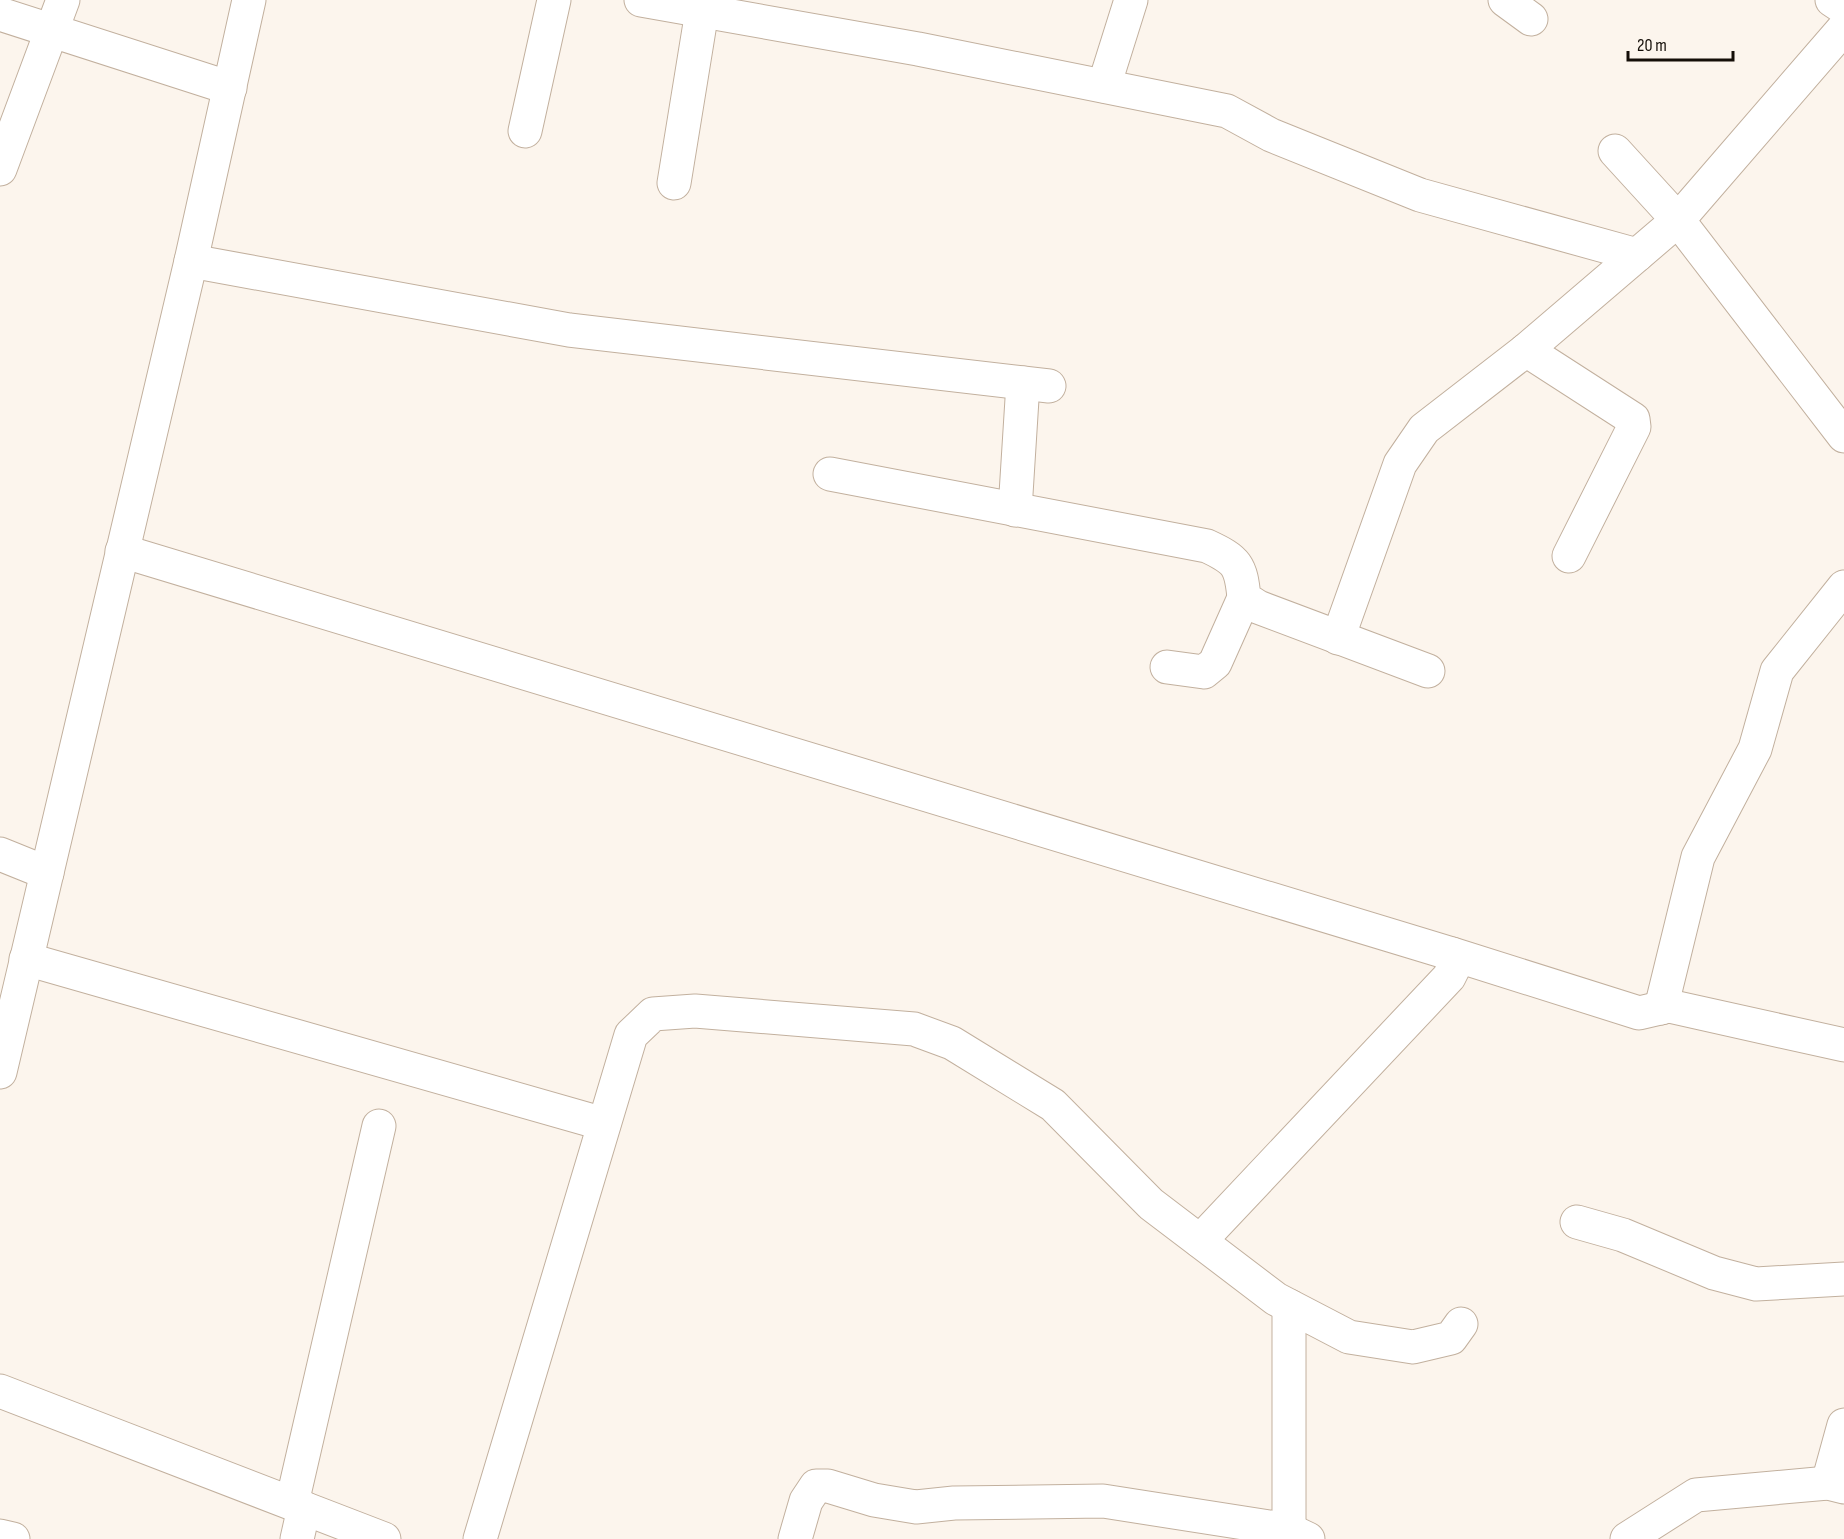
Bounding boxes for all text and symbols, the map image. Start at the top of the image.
scale bar [1628,24,1733,62]
text: 20 m [1637,35,1667,56]

